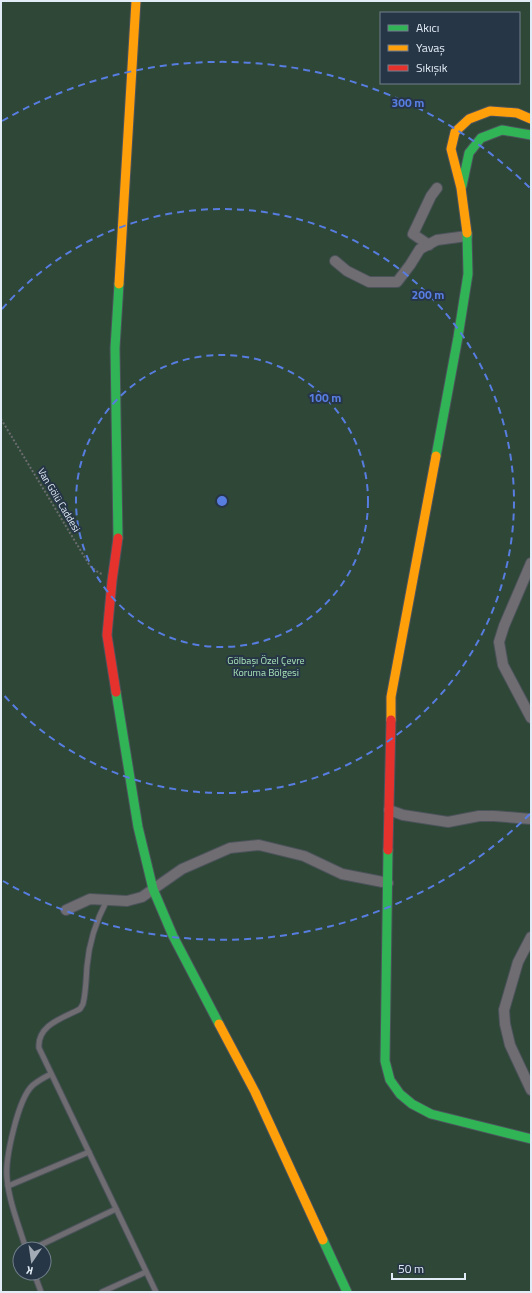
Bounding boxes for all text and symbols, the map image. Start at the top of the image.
legend [380,12,520,84]
text: Akıcı [416,18,439,37]
text: Yavaş [416,38,445,57]
text: Sıkışık [416,58,448,77]
text: 300 m [392,93,424,112]
text: 200 m [412,285,444,304]
text: 100 m [309,388,341,407]
street label: Van Gölü Caddesi [34,465,84,535]
centre of rings [215,494,229,508]
park label: Gölbaşı Özel Çevre Koruma Bölgesi [227,653,305,680]
north arrow [12,1241,52,1281]
scale bar [392,1255,465,1281]
text: 50 m [398,1259,424,1278]
text: K [24,1262,35,1279]

